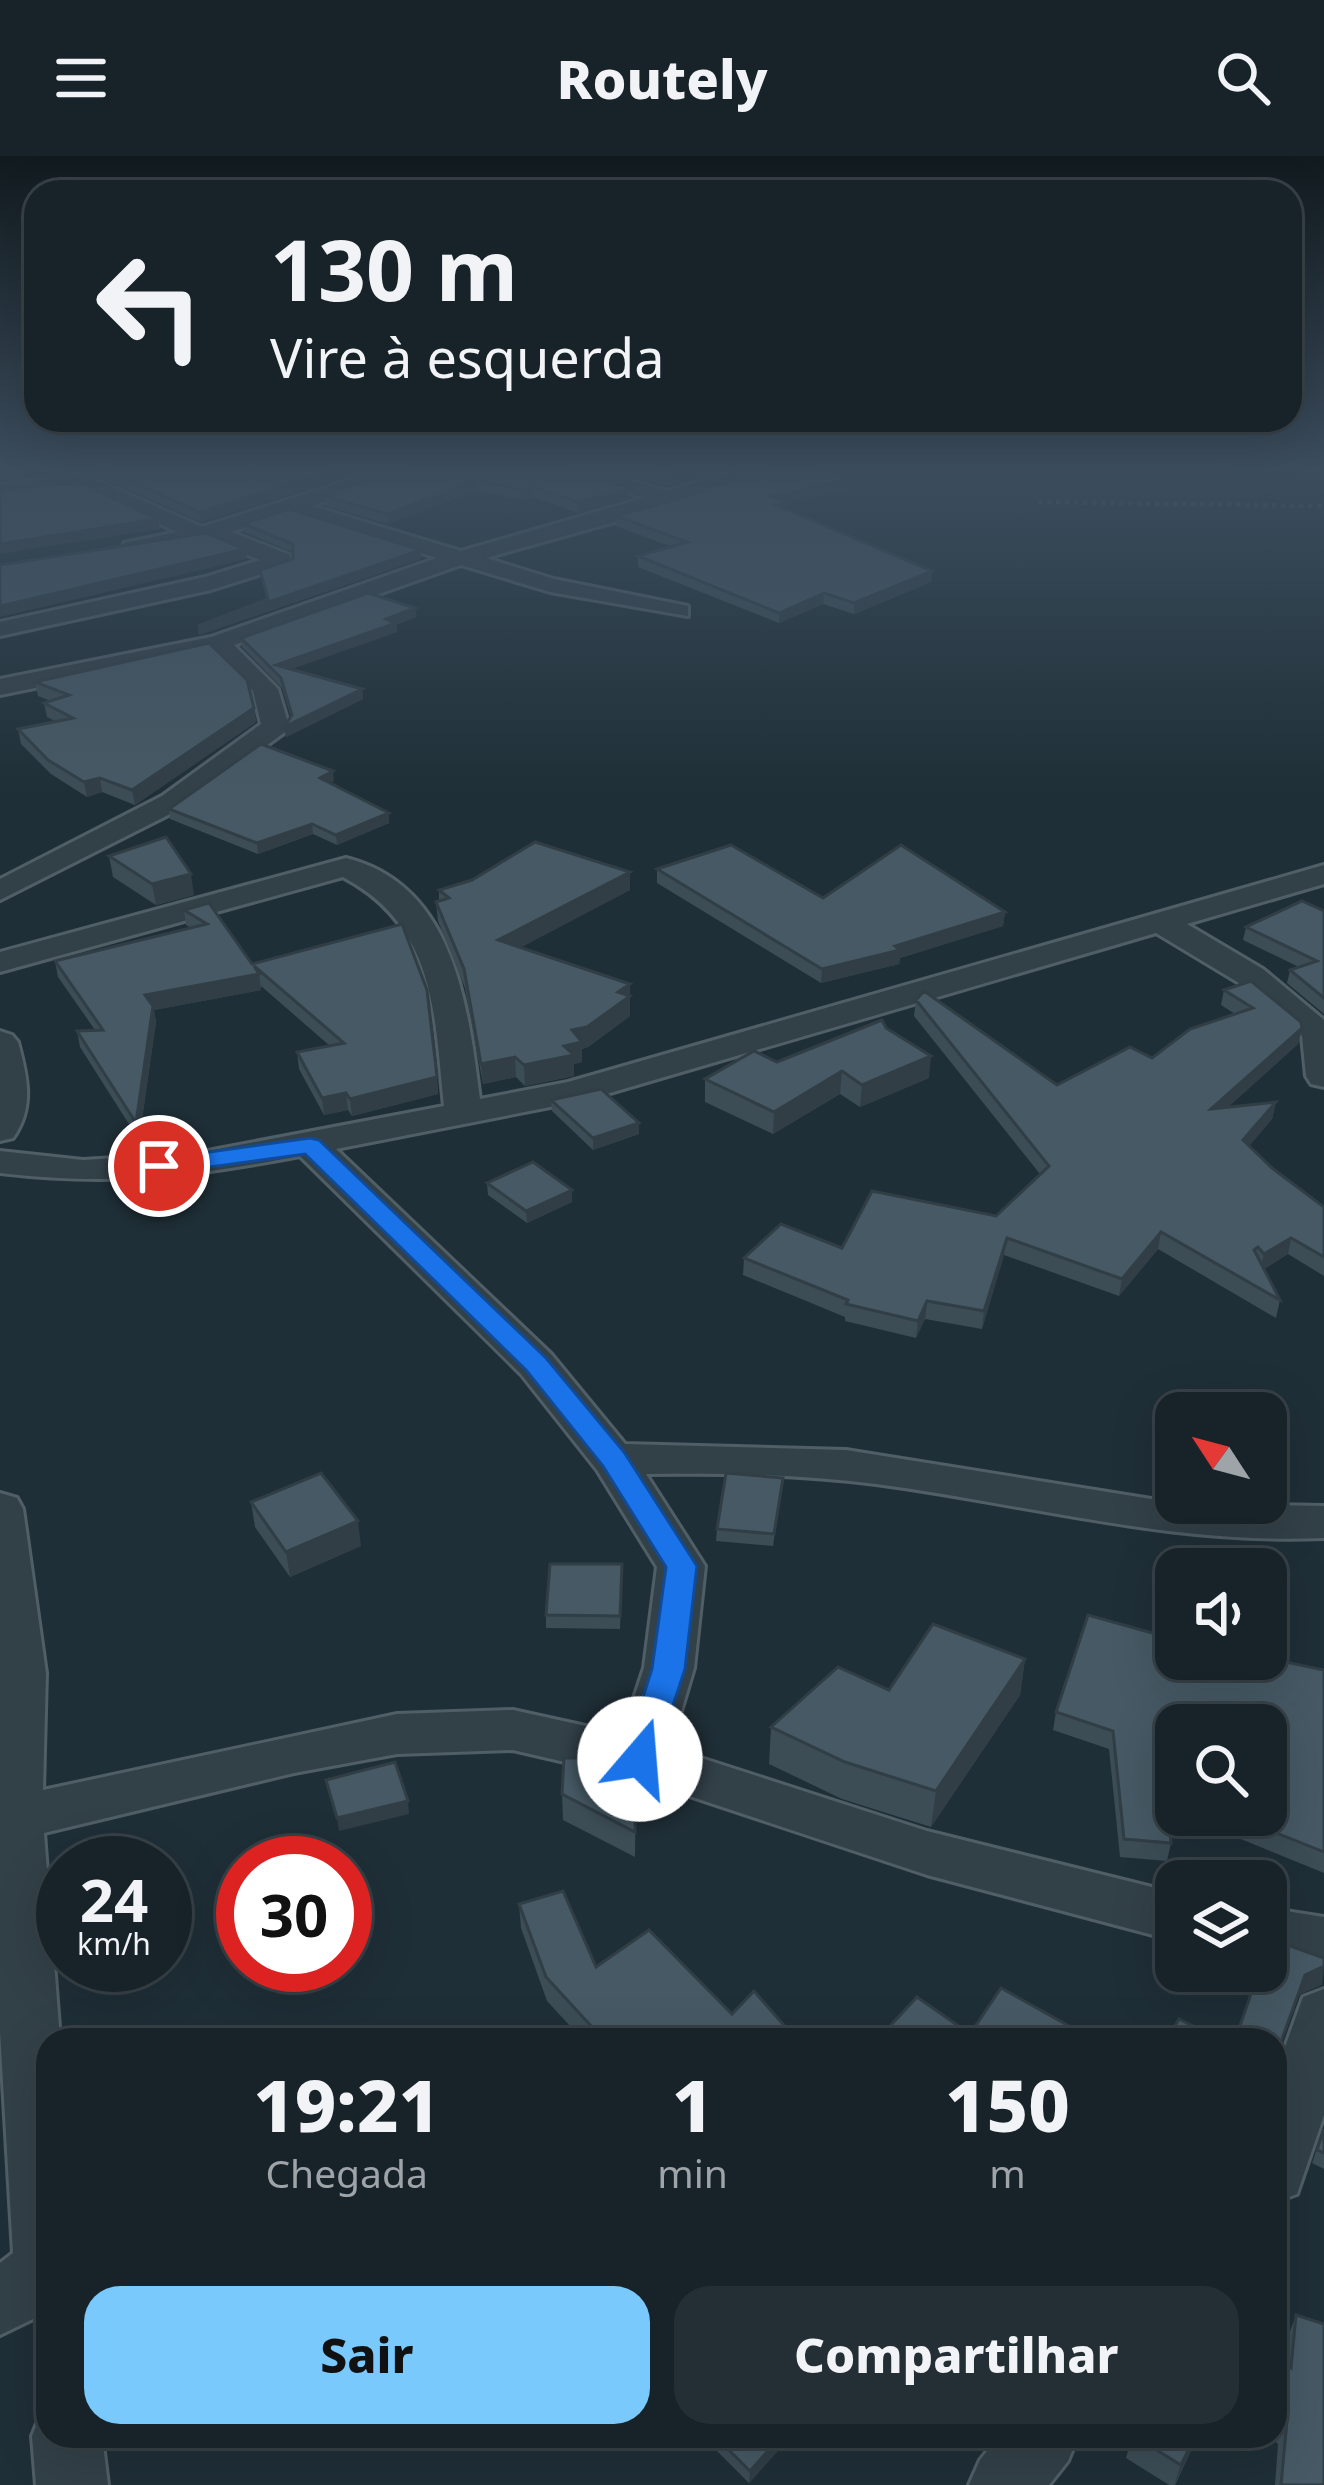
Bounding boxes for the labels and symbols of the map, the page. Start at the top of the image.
pin [108,1115,210,1217]
north arrow [1155,1392,1287,1524]
position arrow [577,1696,703,1822]
speed limit sign: 30 [216,1836,372,1992]

